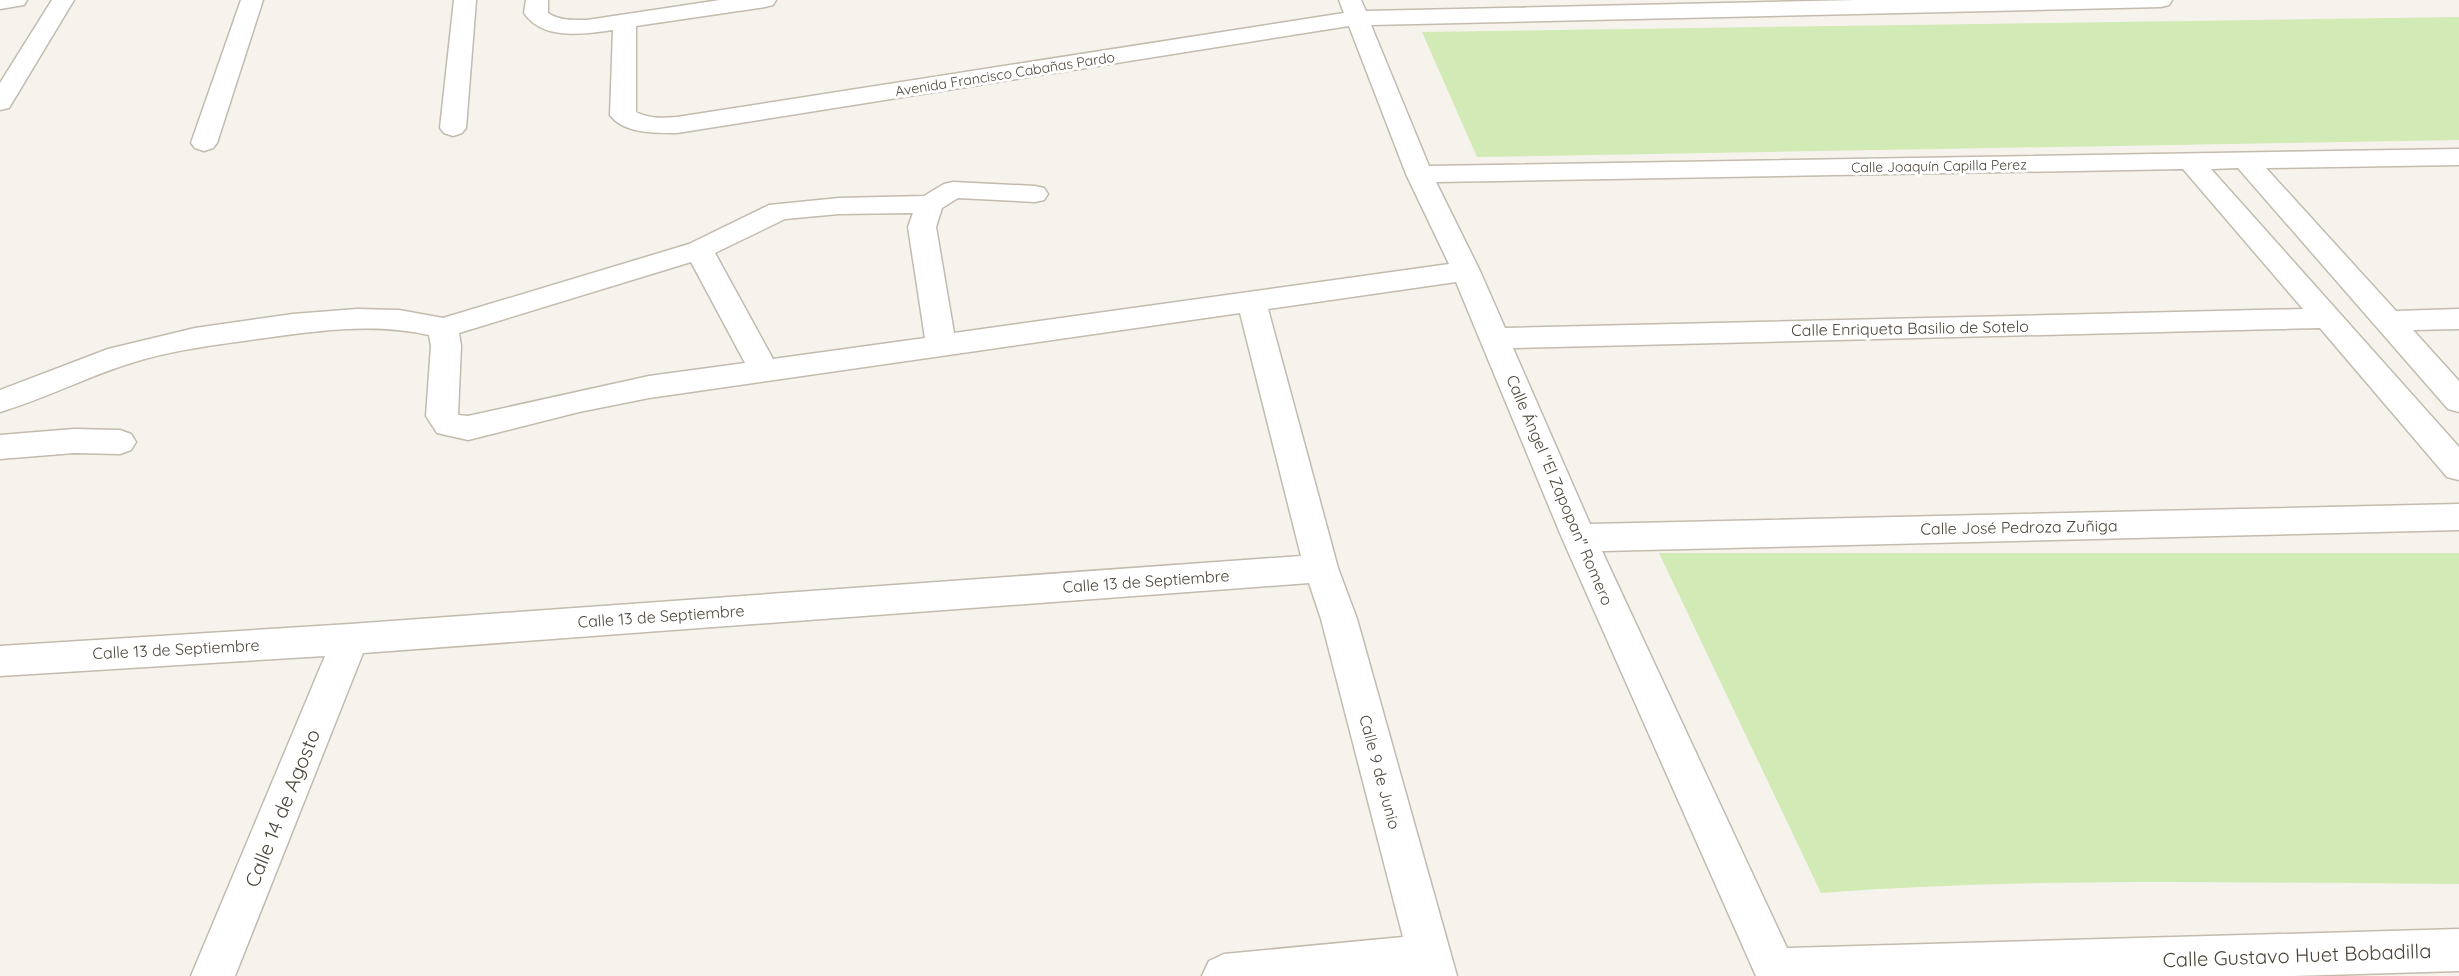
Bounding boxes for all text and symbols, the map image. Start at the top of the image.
street label: Avenida Francisco Cabañas Pardo [894,48,1116,100]
street label: Calle Joaquín Capilla Perez [1851,155,2027,177]
street label: Calle Enriqueta Basilio de Sotelo [1791,316,2029,340]
street label: Calle Ángel "El Zapopan" Romero [1502,372,1618,608]
street label: Calle José Pedroza Zuñiga [1920,515,2118,539]
street label: Calle 13 de Septiembre [1062,565,1230,597]
street label: Calle 13 de Septiembre [577,600,745,632]
street label: Calle 13 de Septiembre [92,635,260,663]
street label: Calle 9 de Junio [1355,713,1405,831]
street label: Calle 14 de Agosto [239,725,325,891]
street label: Calle Gustavo Huet Bobadilla [2162,938,2432,972]

